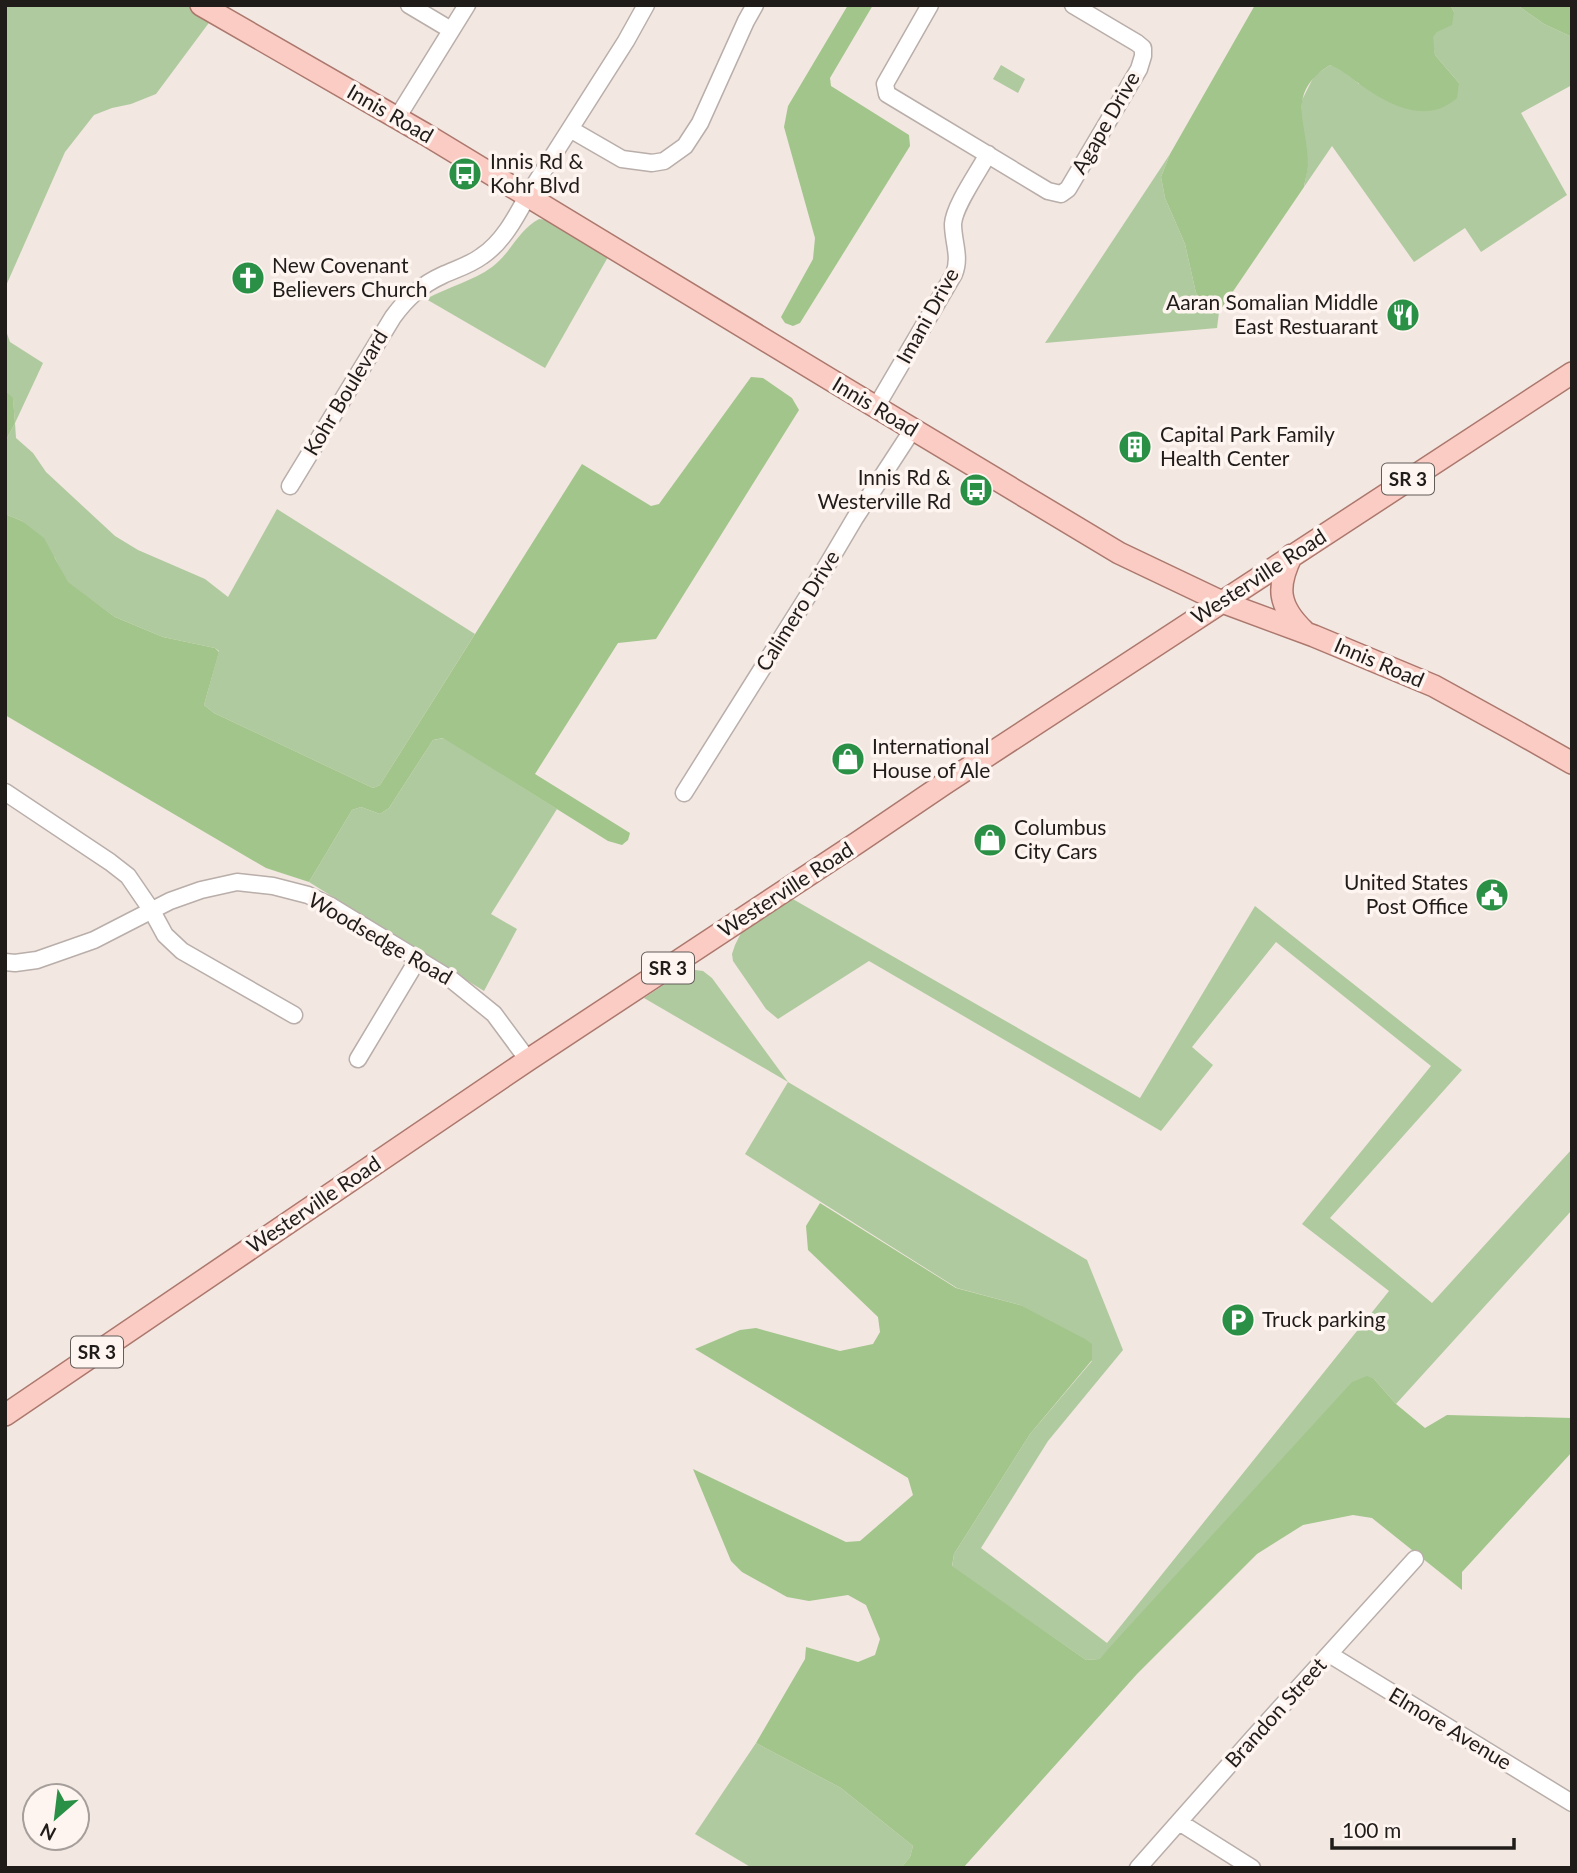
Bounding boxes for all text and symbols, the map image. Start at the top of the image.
street label: Agape Drive [1065,67,1144,178]
street label: Innis Road [343,78,438,147]
place label: Innis Rd & Kohr Blvd [490,148,583,197]
bus stop icon: Innis Rd & Kohr Blvd [446,155,484,193]
place label: New Covenant Believers Church [272,252,427,301]
church icon: New Covenant Believers Church [229,259,267,297]
street label: Imani Drive [890,263,963,368]
place label: Aaran Somalian Middle East Restuarant [1166,289,1378,338]
restaurant icon: Aaran Somalian Middle East Restuarant [1384,296,1422,334]
street label: Kohr Boulevard [297,325,392,460]
street label: Innis Road [829,370,923,441]
place label: Capital Park Family Health Center [1160,421,1335,470]
building icon: Capital Park Family Health Center [1116,428,1154,466]
place label: Innis Rd & Westerville Rd [817,464,951,513]
road number: SR 3 [1382,464,1434,494]
bus stop icon: Innis Rd & Westerville Rd [957,471,995,509]
street label: Westerville Road [1186,523,1330,629]
street label: Calimero Drive [750,545,844,675]
street label: Innis Road [1331,632,1428,692]
place label: International House of Ale [872,733,990,782]
shop icon: International House of Ale [829,740,867,778]
place label: Columbus City Cars [1014,814,1106,863]
shop icon: Columbus City Cars [971,821,1009,859]
street label: Westerville Road [713,836,857,942]
place label: United States Post Office [1344,869,1468,918]
public building icon: United States Post Office [1473,876,1511,914]
street label: Woodsedge Road [304,886,457,989]
road number: SR 3 [642,952,694,984]
street label: Westerville Road [242,1150,385,1258]
parking icon: Truck parking [1219,1301,1257,1339]
place label: Truck parking [1262,1306,1386,1331]
road number: SR 3 [71,1336,123,1368]
street label: Brandon Street [1219,1652,1331,1772]
street label: Elmore Avenue [1385,1681,1517,1774]
north arrow [21,1782,91,1852]
scale bar [1332,1806,1514,1850]
text: 100 m [1342,1817,1401,1842]
text: N [36,1819,60,1846]

